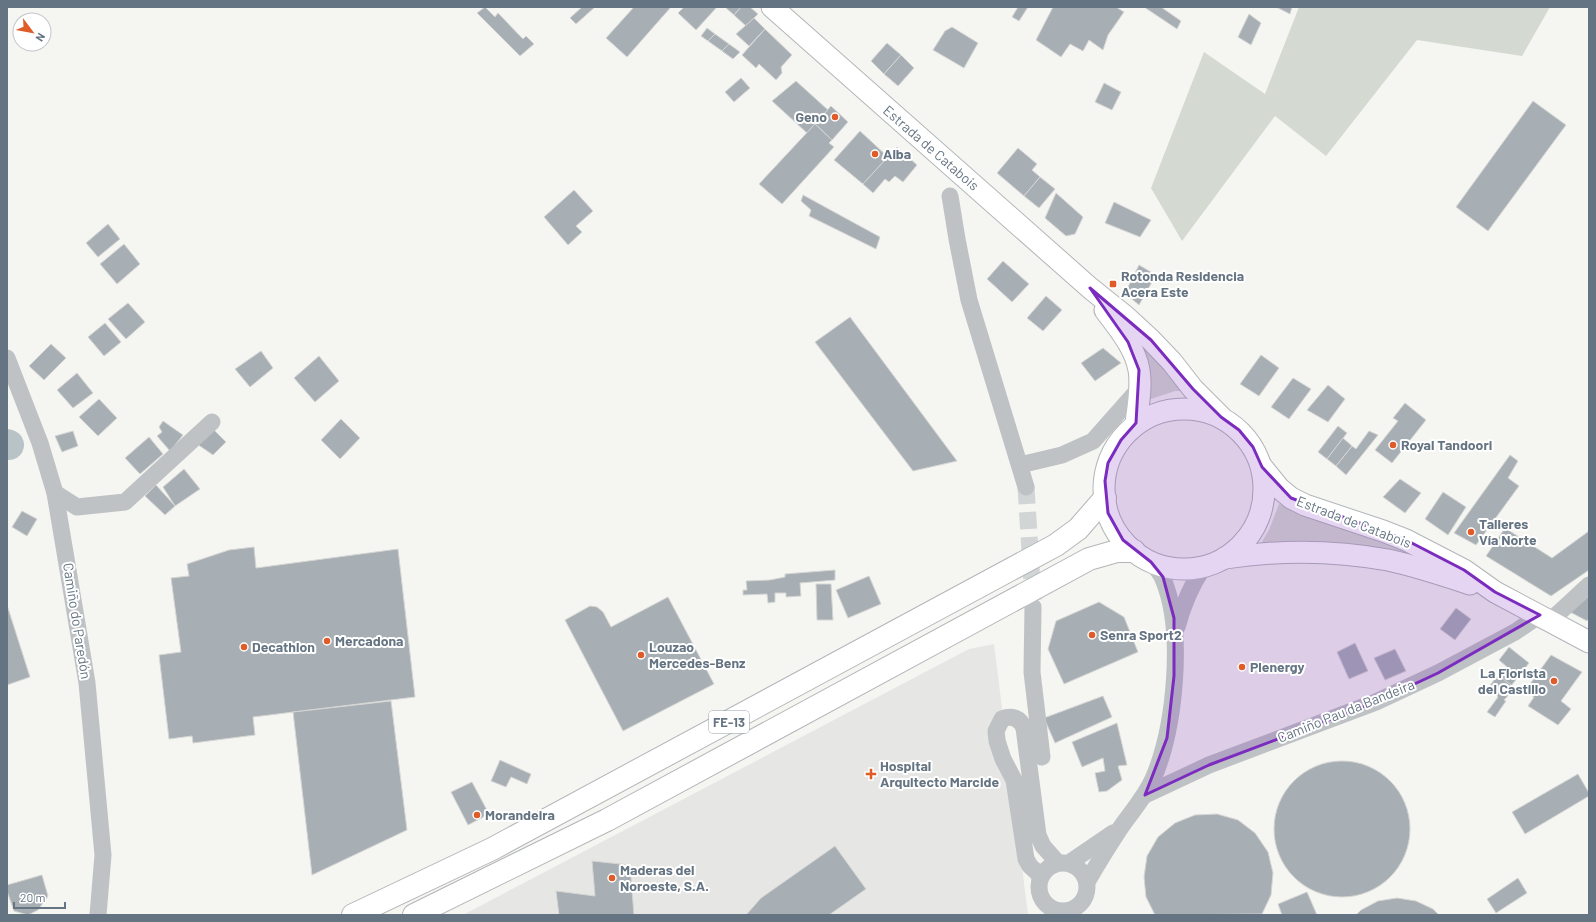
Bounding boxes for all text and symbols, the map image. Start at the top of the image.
north arrow [12,12,52,52]
text: N [33,31,48,44]
street label: Estrada de Catabois [880,101,983,194]
place label: Geno [795,108,827,125]
marker: Geno [830,112,840,122]
place label: Alba [883,145,911,162]
marker: Alba [870,149,880,159]
place label: Rotonda Residencia Acera Este [1121,267,1244,300]
marker: Rotonda Residencia Acera Este [1108,279,1118,289]
place label: Royal Tandoori [1401,436,1492,453]
marker: Royal Tandoori [1388,440,1398,450]
street label: Estrada de Catabois [1295,492,1414,551]
place label: Talleres Vía Norte [1479,515,1537,548]
marker: Talleres Vía Norte [1466,527,1476,537]
street label: Camiño do Paredón [60,562,95,680]
place label: Senra Sport2 [1100,626,1182,643]
marker: Senra Sport2 [1087,630,1097,640]
place label: Mercadona [335,632,404,649]
marker: Mercadona [322,636,332,646]
place label: Decathlon [252,638,315,655]
place label: Louzao Mercedes-Benz [649,638,746,671]
marker: Decathlon [239,642,249,652]
marker: Louzao Mercedes-Benz [636,650,646,660]
place label: Plenergy [1250,658,1305,675]
marker: Plenergy [1237,662,1247,672]
place label: La Florista del Castillo [1478,664,1546,697]
street label: Camiño Pau da Bandeira [1275,675,1417,746]
marker: La Florista del Castillo [1549,676,1559,686]
road number: FE-13 [709,711,749,733]
place label: Hospital Arquitecto Marcide [880,757,999,790]
marker: Hospital Arquitecto Marcide [865,768,877,780]
place label: Morandeira [485,806,555,823]
marker: Morandeira [472,810,482,820]
place label: Maderas del Noroeste, S.A. [620,861,709,894]
marker: Maderas del Noroeste, S.A. [607,873,617,883]
scale bar [14,884,65,910]
text: 20 m [20,890,46,904]

